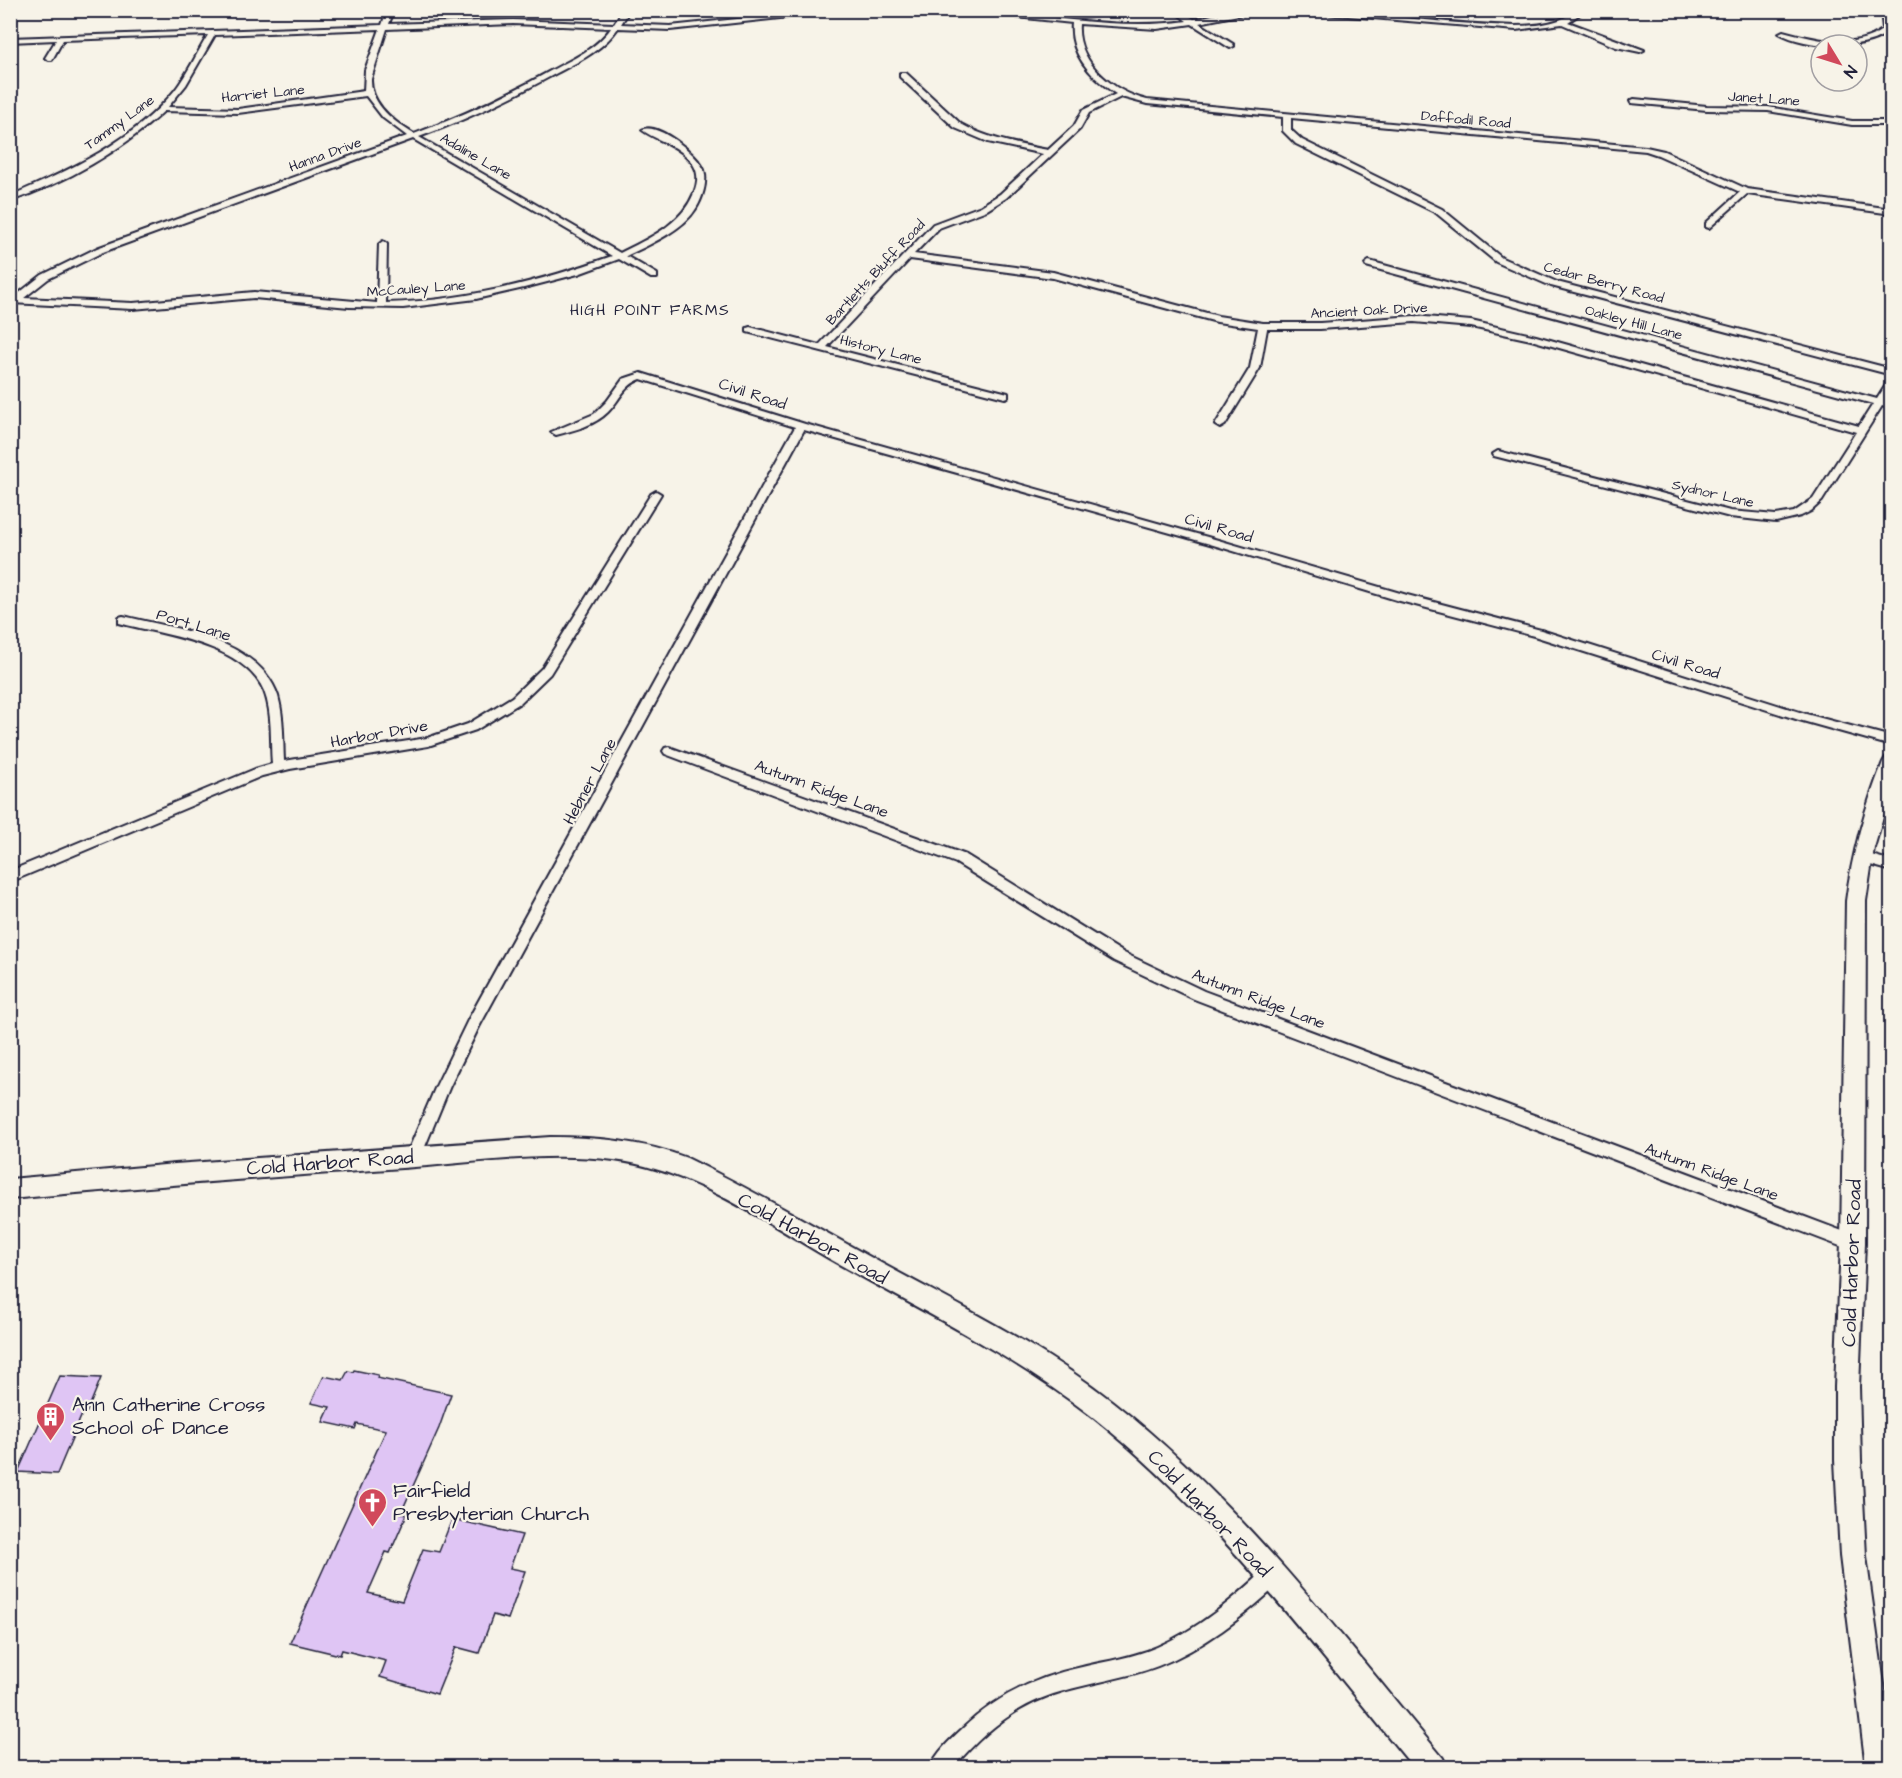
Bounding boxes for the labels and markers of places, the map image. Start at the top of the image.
place label: Ann Catherine Cross School of Dance [72,1391,265,1442]
building icon: Ann Catherine Cross School of Dance [35,1400,67,1442]
place label: Fairfield Presbyterian Church [393,1477,589,1529]
church icon: Fairfield Presbyterian Church [356,1486,388,1528]

